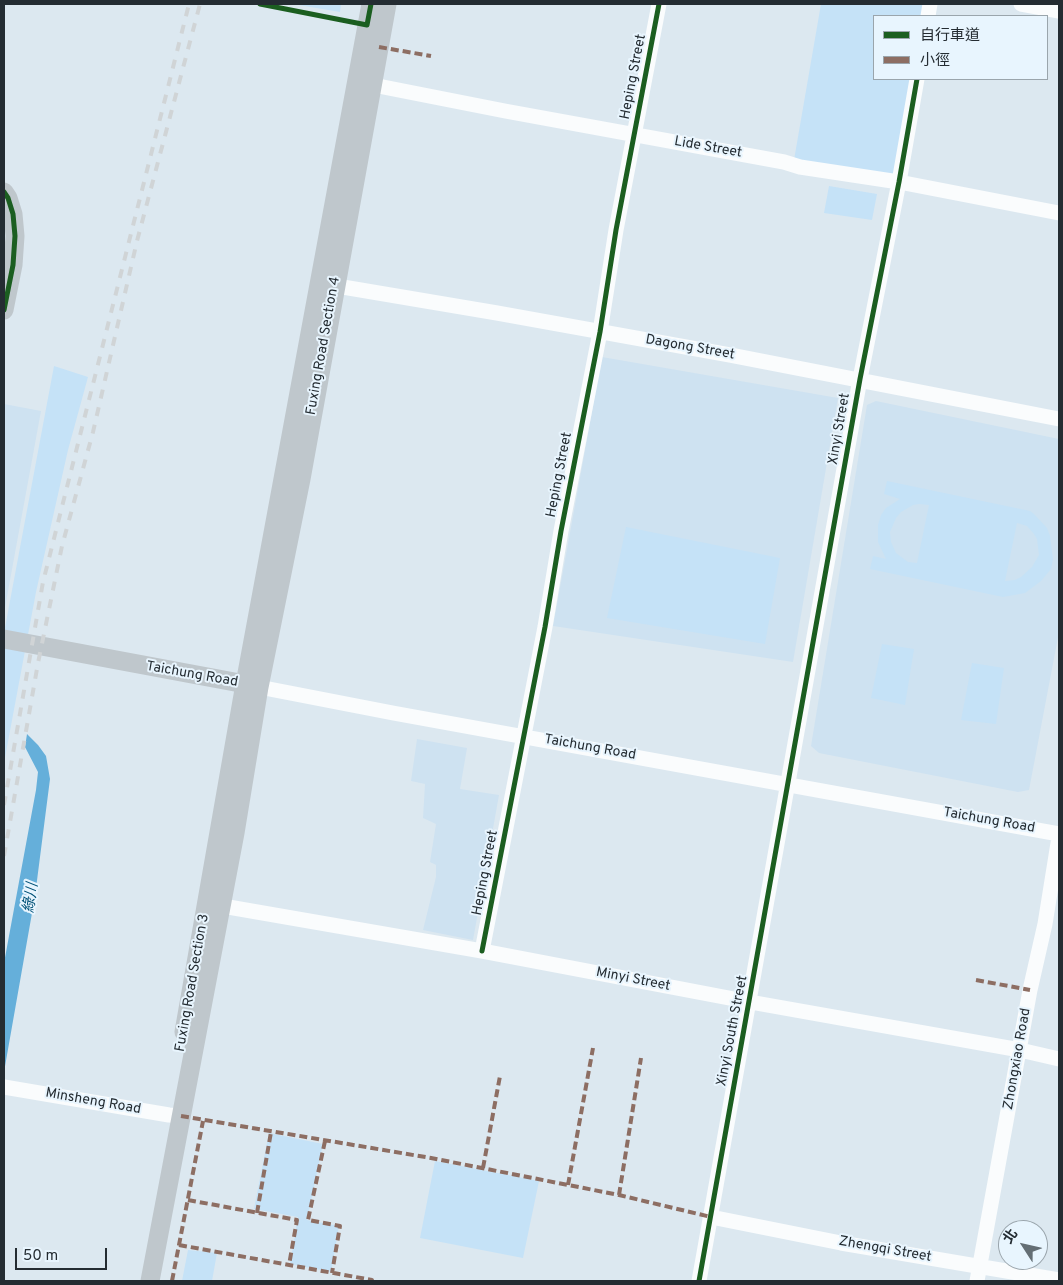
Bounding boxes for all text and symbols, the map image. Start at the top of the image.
legend [873,15,1048,80]
text: 自行車道 [920,27,980,46]
street label: Heping Street [617,33,651,121]
text: 小徑 [920,52,950,71]
street label: Lide Street [673,134,743,162]
street label: Fuxing Road Section 4 [304,276,344,416]
street label: Dagong Street [644,332,736,364]
street label: Xinyi Street [825,392,855,466]
street label: Heping Street [543,431,577,519]
street label: Taichung Road [145,659,239,691]
street label: Taichung Road [543,732,637,764]
street label: Taichung Road [942,805,1036,837]
street label: Heping Street [469,829,503,917]
water label: 綠川 [21,882,43,914]
street label: Fuxing Road Section 3 [173,913,213,1053]
street label: Minyi Street [594,965,672,995]
street label: Xinyi South Street [714,974,752,1088]
street label: Zhongxiao Road [1001,1007,1035,1111]
street label: Minsheng Road [44,1085,142,1119]
north arrow [998,1220,1048,1270]
text: 北 [1000,1226,1022,1247]
street label: Zhengqi Street [837,1234,933,1266]
scale bar [18,1238,110,1270]
text: 50 m [23,1247,58,1266]

